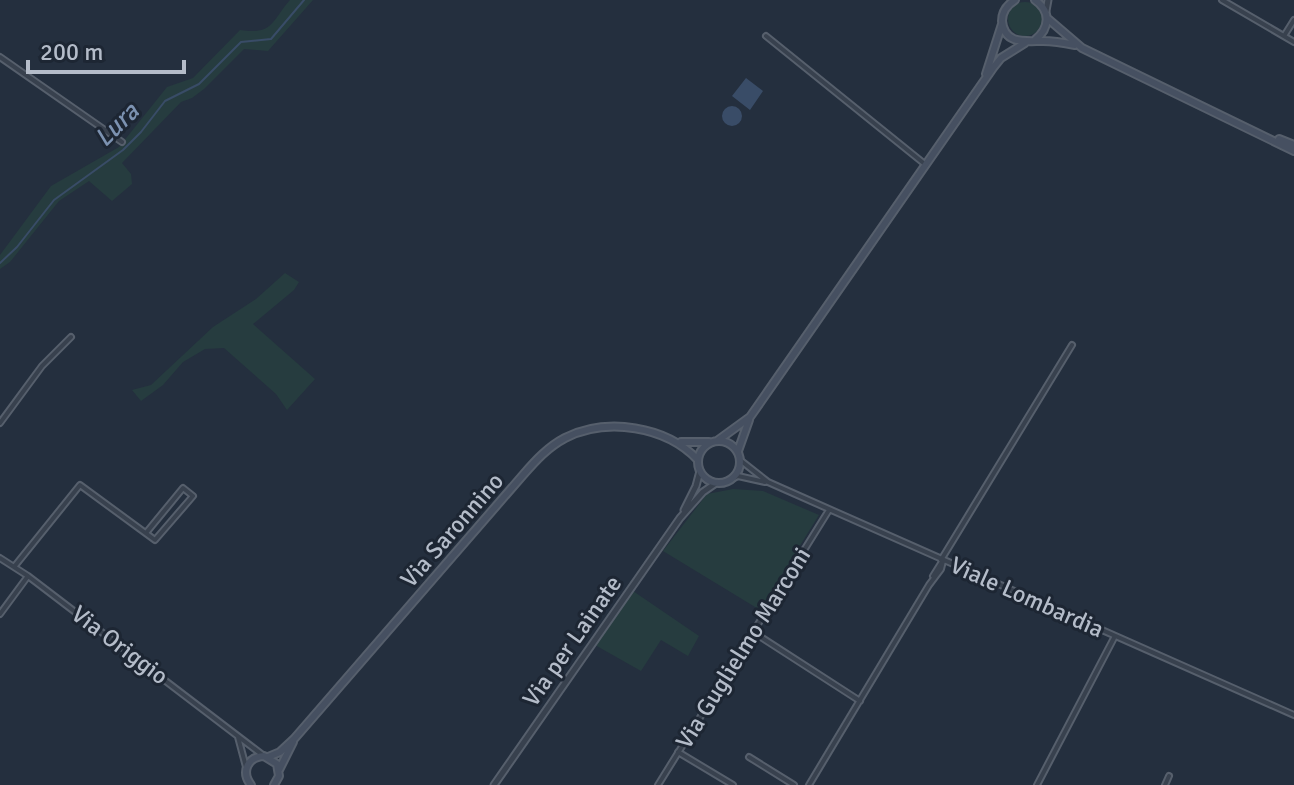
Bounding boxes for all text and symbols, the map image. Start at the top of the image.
scale bar [28,24,184,74]
text: 200 m [40,37,103,67]
water label: Lura [88,96,146,154]
street label: Via Saronnino [394,466,510,594]
street label: Via Guglielmo Marconi [669,542,817,754]
street label: Viale Lombardia [946,550,1108,644]
street label: Via per Lainate [516,570,628,712]
street label: Via Origgio [66,599,174,691]

